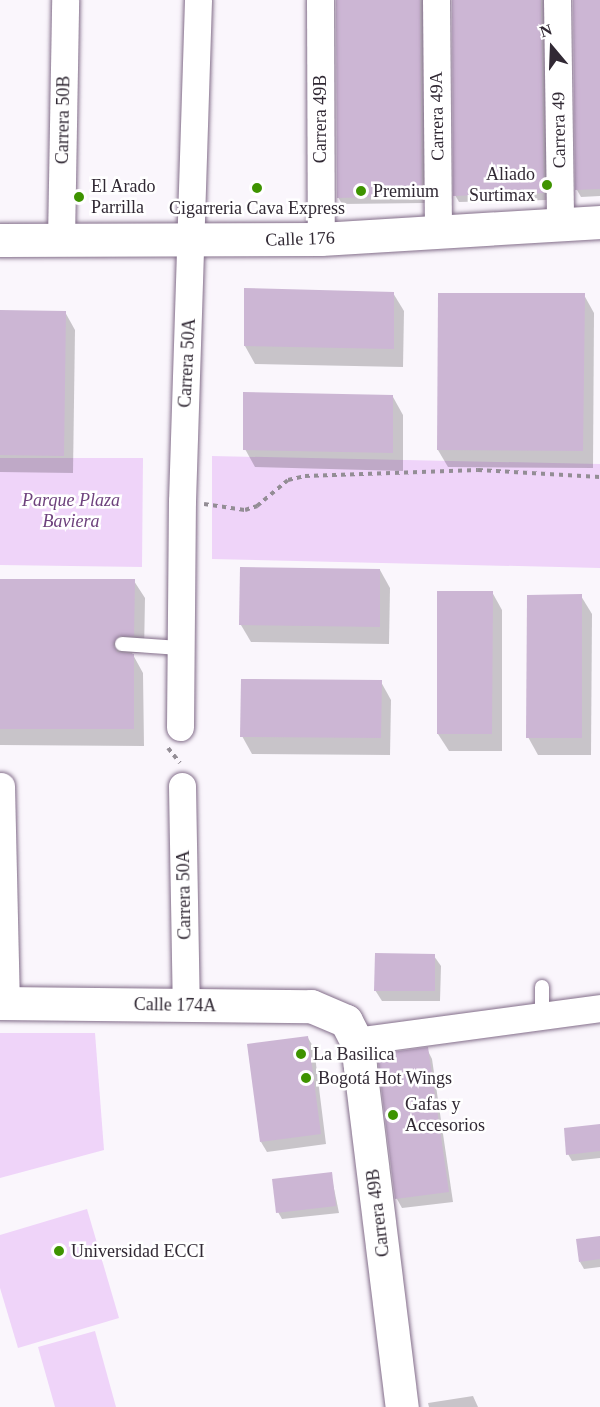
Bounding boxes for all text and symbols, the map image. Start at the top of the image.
north arrow [522,18,582,78]
text: N [538,21,554,40]
street label: Carrera 49A [425,71,449,161]
street label: Carrera 49B [309,75,331,163]
street label: Carrera 50B [51,76,75,164]
street label: Carrera 49 [548,92,570,168]
place label: Aliado Surtimax [469,164,535,207]
place label: El Arado Parrilla [91,176,156,219]
marker: Aliado Surtimax [540,178,554,192]
place label: Premium [373,180,439,202]
marker: Cigarreria Cava Express [250,181,264,195]
marker: Premium [354,184,368,198]
marker: El Arado Parrilla [72,190,86,204]
place label: Cigarreria Cava Express [169,197,345,219]
street label: Calle 176 [265,227,335,251]
street label: Carrera 50A [174,318,200,408]
park label: Parque Plaza Baviera [22,490,120,532]
street label: Carrera 50A [172,850,196,940]
street label: Calle 174A [134,993,216,1017]
place label: La Basilica [313,1043,394,1065]
marker: La Basilica [294,1047,308,1061]
place label: Bogotá Hot Wings [318,1067,452,1089]
marker: Bogotá Hot Wings [299,1071,313,1085]
place label: Gafas y Accesorios [405,1094,485,1136]
marker: Gafas y Accesorios [386,1108,400,1122]
street label: Carrera 49B [362,1168,394,1258]
place label: Universidad ECCI [71,1240,204,1262]
marker: Universidad ECCI [52,1244,66,1258]

